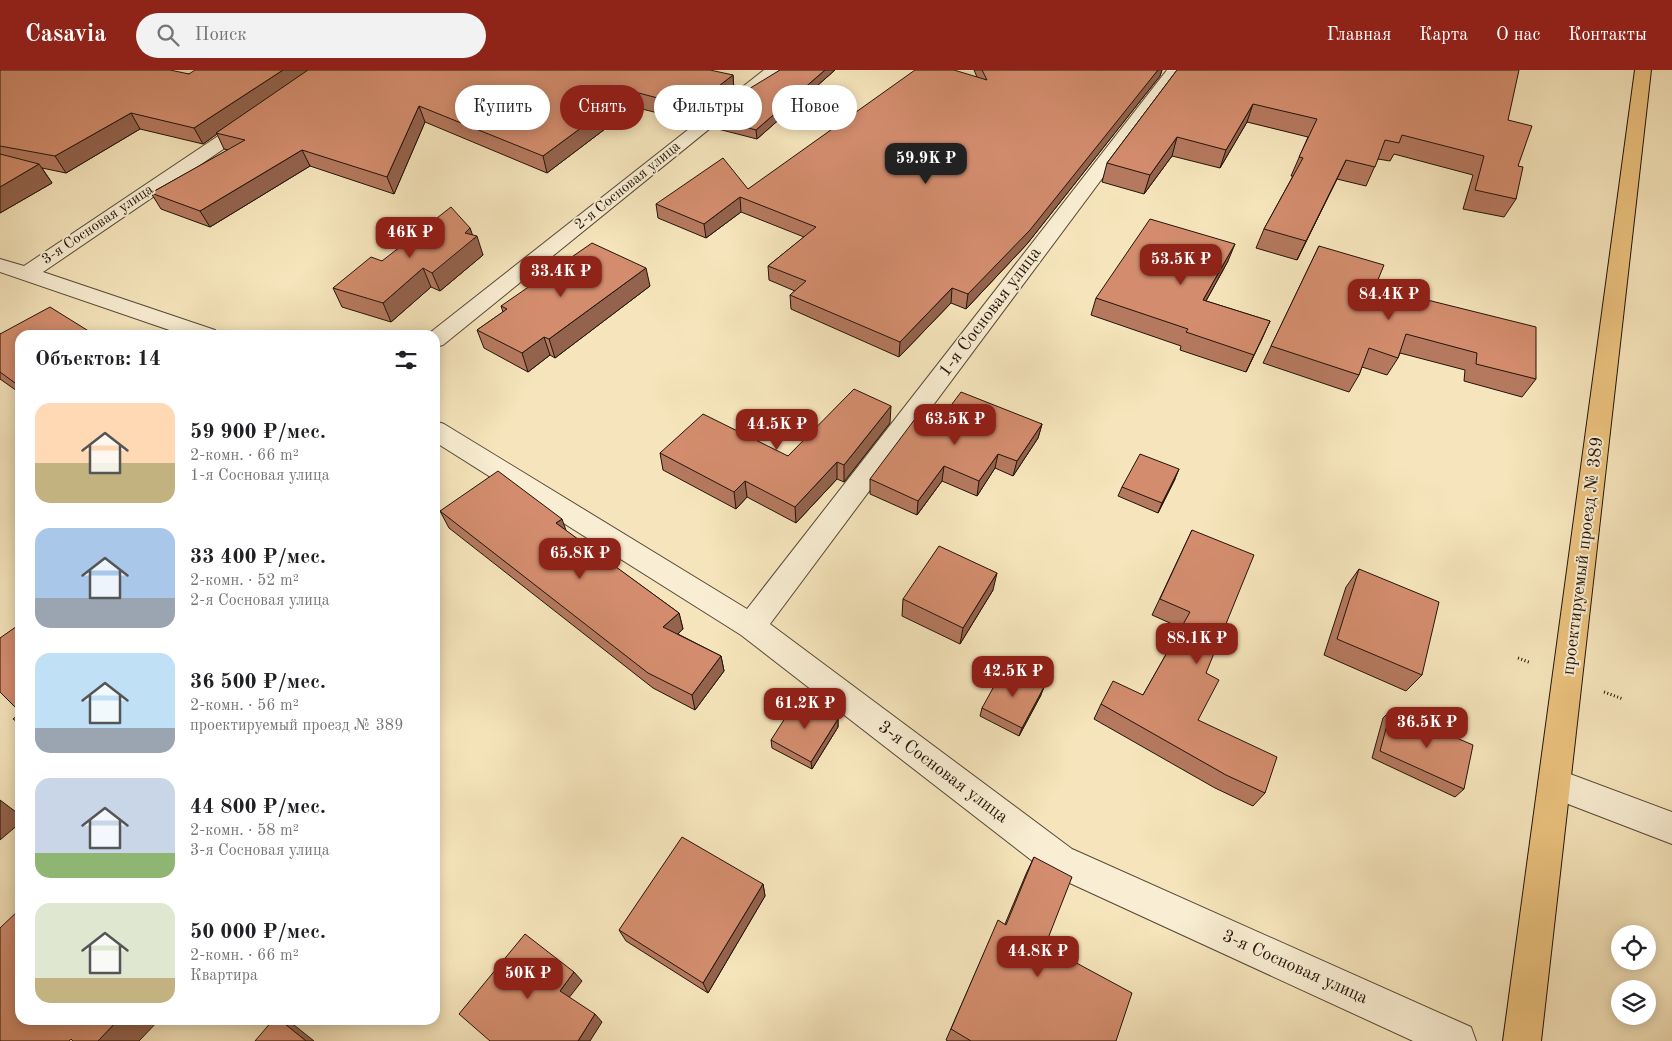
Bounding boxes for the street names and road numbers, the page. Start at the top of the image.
street label: 2-я Сосновая улица [572,139,684,233]
street label: 3-я Сосновая улица [40,182,157,268]
street label: 1-я Сосновая улица [936,244,1045,380]
street label: проектируемый проезд № 389 [1559,436,1607,676]
street label: 3-я Сосновая улица [875,718,1011,827]
street label: 3-я Сосновая улица [1220,927,1371,1007]

